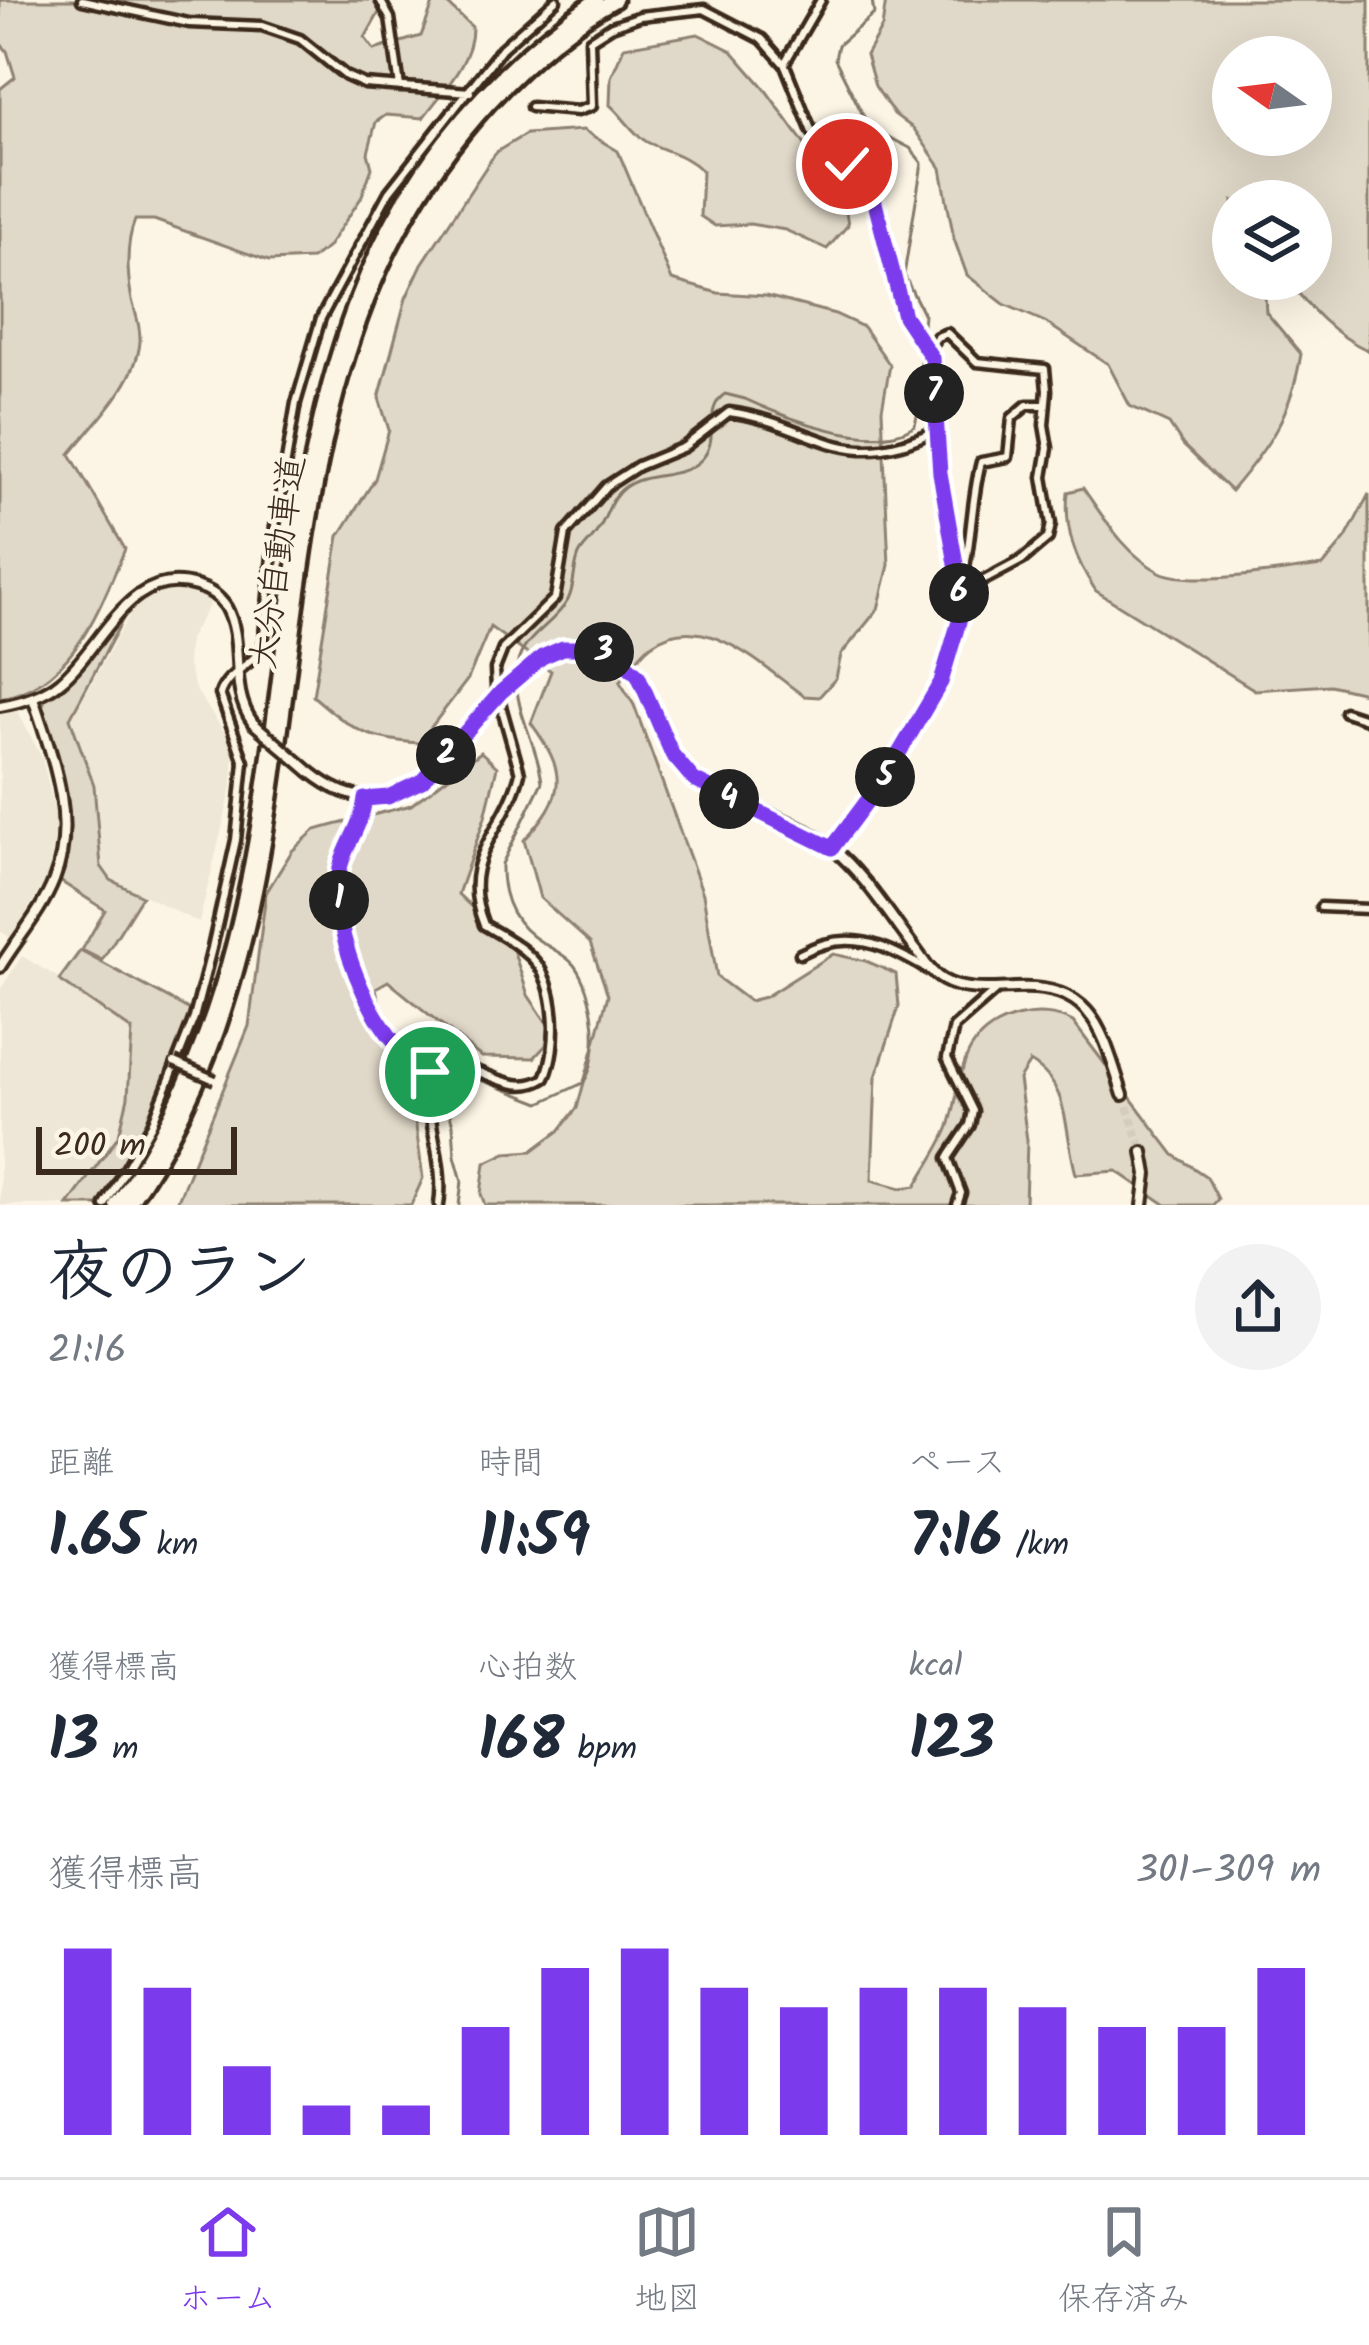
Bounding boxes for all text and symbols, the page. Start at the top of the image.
north arrow [1212,36,1332,156]
map controls [1212,36,1332,300]
pin [796,113,898,215]
icon: check [814,131,880,197]
button: layers [1212,180,1332,300]
pin: 7 [904,363,964,423]
text: 7 [926,366,942,419]
street label: 大分自動車道 [236,452,323,673]
pin: 6 [929,563,989,623]
text: 6 [950,566,968,619]
pin: 3 [574,622,634,682]
text: 3 [595,625,613,678]
pin: 2 [416,725,476,785]
text: 2 [436,728,456,781]
pin: 5 [855,747,915,807]
text: 5 [877,750,893,803]
pin: 4 [699,769,759,829]
text: 4 [720,772,738,825]
pin: 1 [309,870,369,930]
text: 1 [334,873,344,926]
pin [379,1021,481,1123]
icon: arrive [397,1039,463,1105]
scale bar [36,1121,237,1174]
text: 200 m [54,1121,146,1174]
text: 夜のラン [48,1223,312,1328]
button: share [1195,1244,1321,1370]
text: 21:16 [48,1321,126,1383]
text: 距離 [48,1438,114,1491]
text: 時間 [478,1438,544,1491]
text: ペース [909,1438,1006,1491]
text: 1.65 [48,1491,143,1587]
text: 11:59 [478,1491,590,1587]
text: 7:16 [909,1491,1002,1587]
text: km [143,1520,198,1573]
text: /km [1002,1520,1069,1573]
text: kcal [909,1641,962,1694]
text: 獲得標高 [48,1642,180,1695]
text: 心拍数 [478,1642,577,1695]
text: 123 [909,1694,995,1790]
text: 13 [48,1695,99,1791]
text: 168 [478,1695,564,1791]
text: m [99,1724,138,1777]
text: bpm [564,1724,637,1777]
text: 301–309 m [1136,1841,1321,1903]
text: 獲得標高 [48,1845,204,1907]
tab: ホーム [179,2199,277,2327]
tab: 地図 [634,2199,700,2327]
tab: 保存済み [1058,2199,1190,2327]

